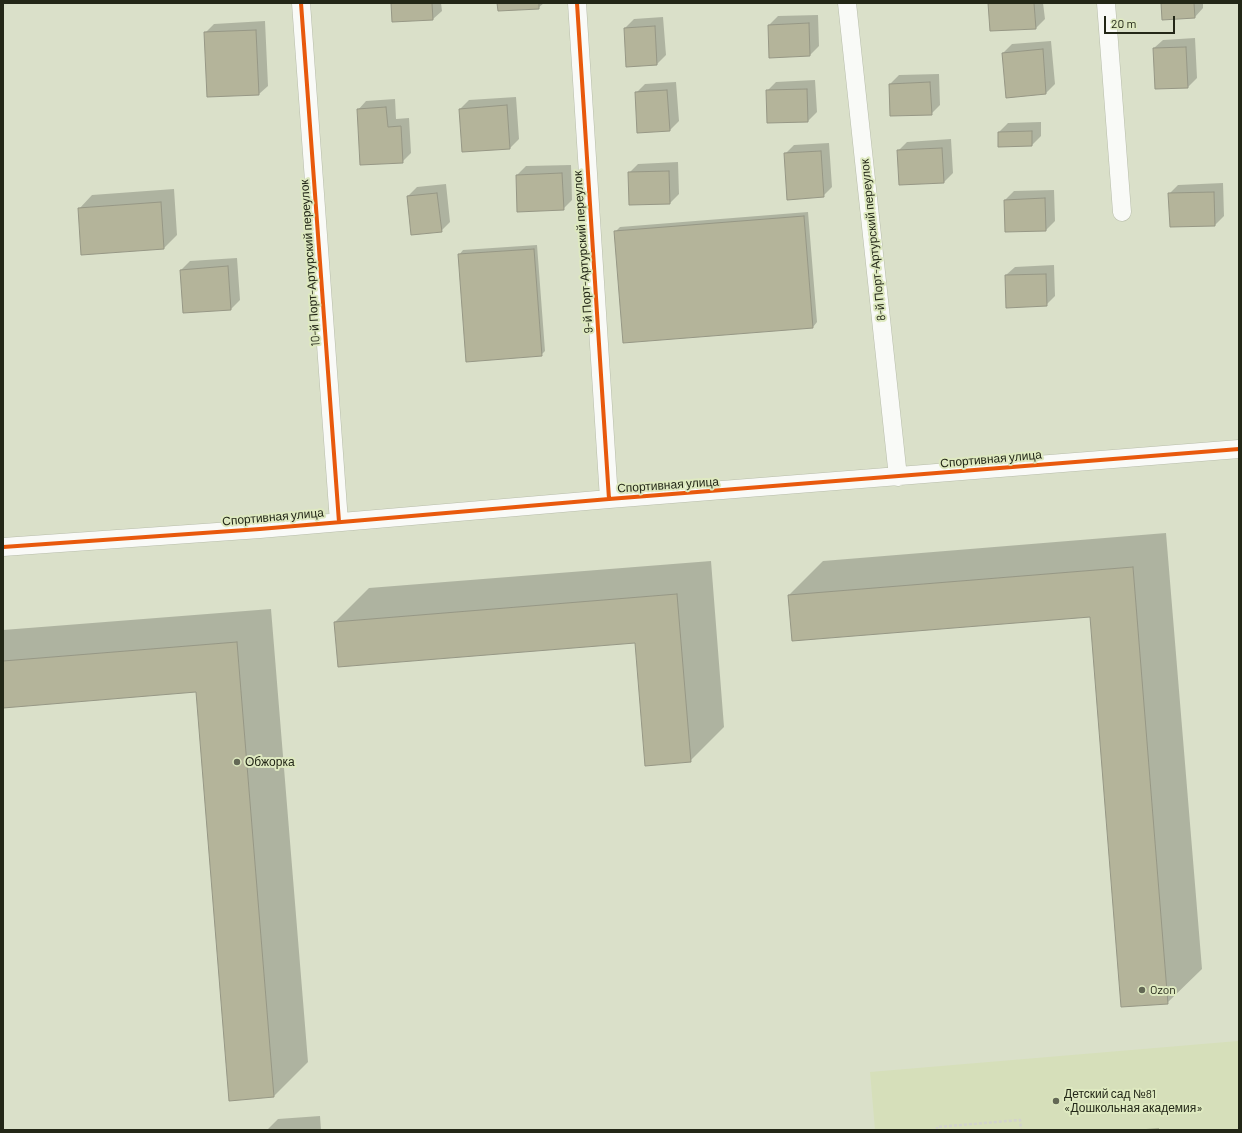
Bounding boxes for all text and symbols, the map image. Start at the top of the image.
scale bar [1106,8,1177,34]
text: 20 m [1111,16,1137,30]
street label: 8-й Порт-Артурский переулок [857,158,889,322]
street label: 9-й Порт-Артурский переулок [570,170,596,334]
street label: 10-й Порт-Артурский переулок [297,179,323,347]
street label: Спортивная улица [940,447,1042,471]
street label: Спортивная улица [617,474,719,496]
street label: Спортивная улица [222,505,324,529]
place label: Обжорка [245,755,295,769]
marker: Обжорка [232,757,242,767]
place label: Ozon [1150,983,1176,997]
marker: Ozon [1137,985,1147,995]
place label: Детский сад №81 «Дошкольная академия» [1064,1087,1203,1115]
marker: Детский сад №81 «Дошкольная академия» [1051,1096,1061,1106]

